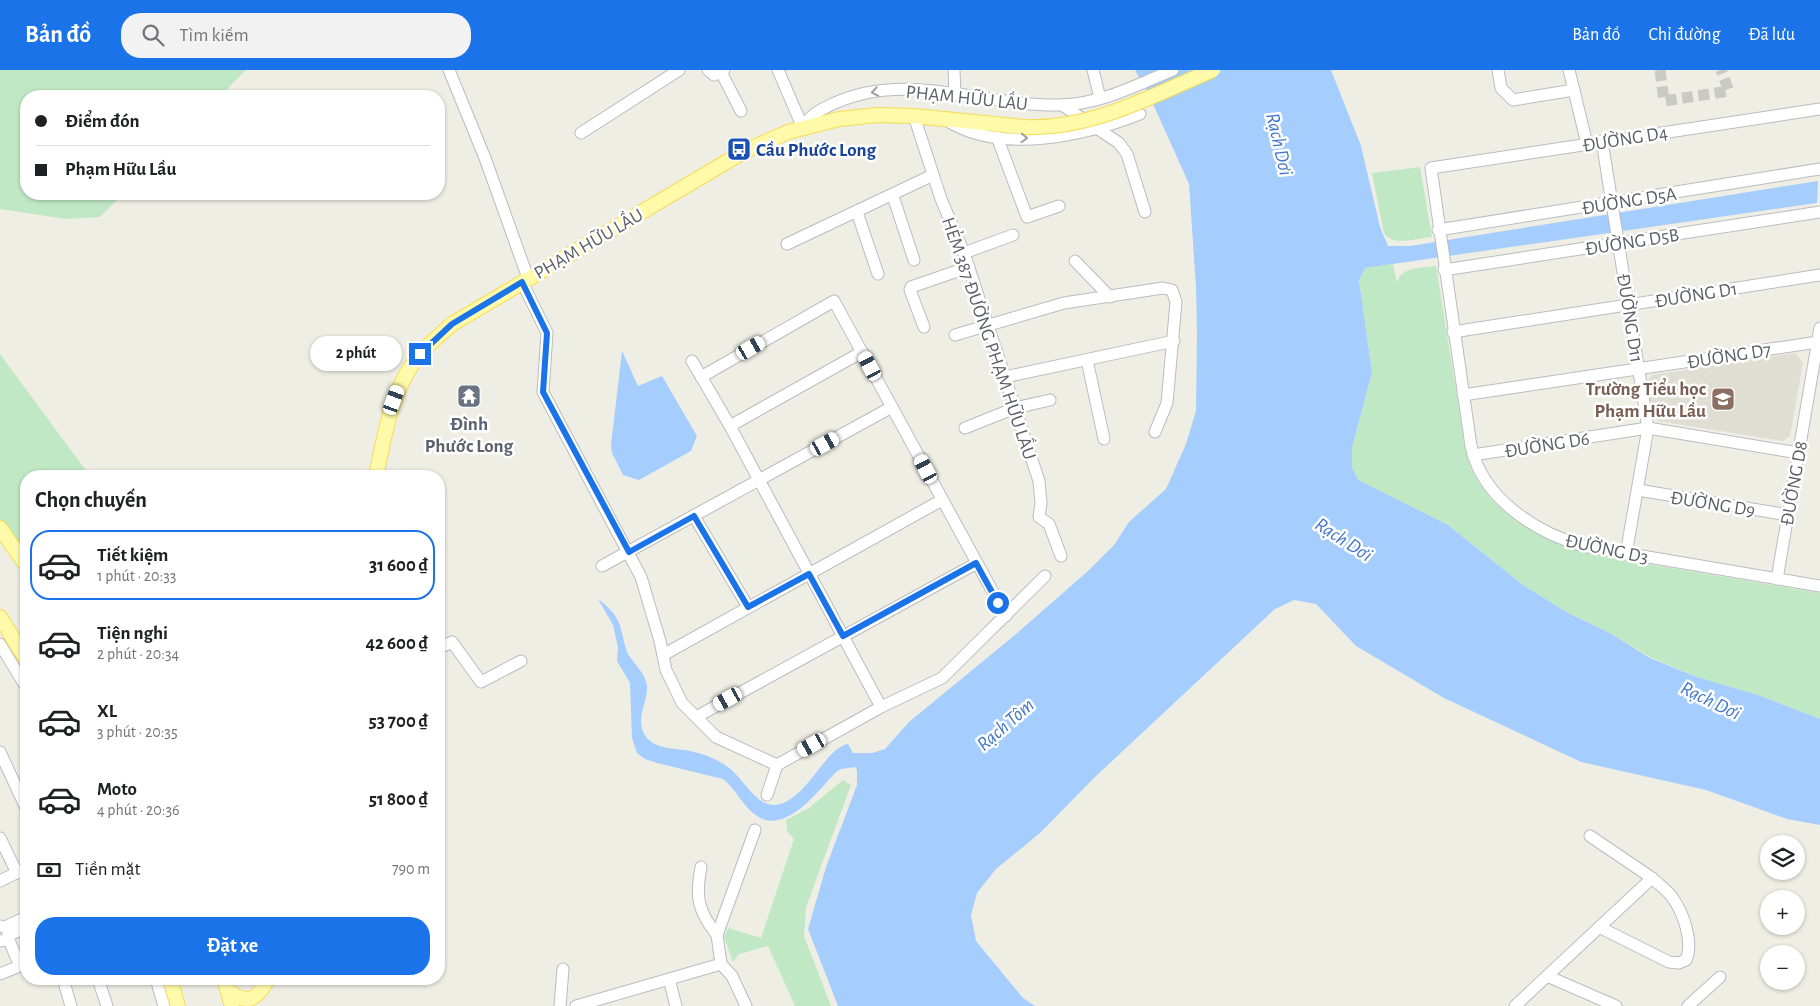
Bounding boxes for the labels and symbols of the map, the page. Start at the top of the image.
street label: PHẠM HỮU LẦU [905,79,1029,114]
one-way arrow [870,86,879,96]
water label: Rạch Dơi [1262,111,1296,177]
street label: ĐƯỜNG D4 [1581,121,1669,156]
one-way arrow [1020,133,1028,144]
bus stop icon: Cầu Phước Long [726,136,752,162]
place label: Cầu Phước Long [756,140,877,160]
street label: ĐƯỜNG D5A [1580,183,1678,218]
street label: PHẠM HỮU LẦU [529,202,647,283]
street label: HẺM 387 ĐƯỜNG PHẠM HỮU LẦU [938,213,1043,462]
street label: ĐƯỜNG D5B [1584,224,1681,259]
street label: ĐƯỜNG D11 [1613,272,1648,364]
street label: ĐƯỜNG D1 [1653,278,1739,311]
car [734,334,767,362]
callout: 2 phút [310,336,402,372]
street label: ĐƯỜNG D7 [1686,338,1773,372]
route end [409,343,431,365]
car [856,349,883,383]
place label: Trường Tiểu học Phạm Hữu Lầu [1585,378,1707,421]
car [381,383,406,417]
temple icon: Đình Phước Long [456,383,482,409]
school or university icon: Trường Tiểu học Phạm Hữu Lầu [1710,386,1736,412]
place label: Đình Phước Long [425,415,514,456]
street label: ĐƯỜNG D6 [1503,427,1591,462]
car [808,430,841,458]
street label: ĐƯỜNG D8 [1776,439,1811,527]
car [912,452,939,486]
street label: ĐƯỜNG D9 [1669,486,1757,521]
water label: Rạch Dơi [1311,514,1376,566]
street label: ĐƯỜNG D3 [1563,529,1650,568]
route start [987,592,1009,614]
water label: Rạch Dơi [1678,678,1744,724]
car [711,685,744,713]
water label: Rạch Tôm [973,695,1038,755]
car [795,731,828,759]

